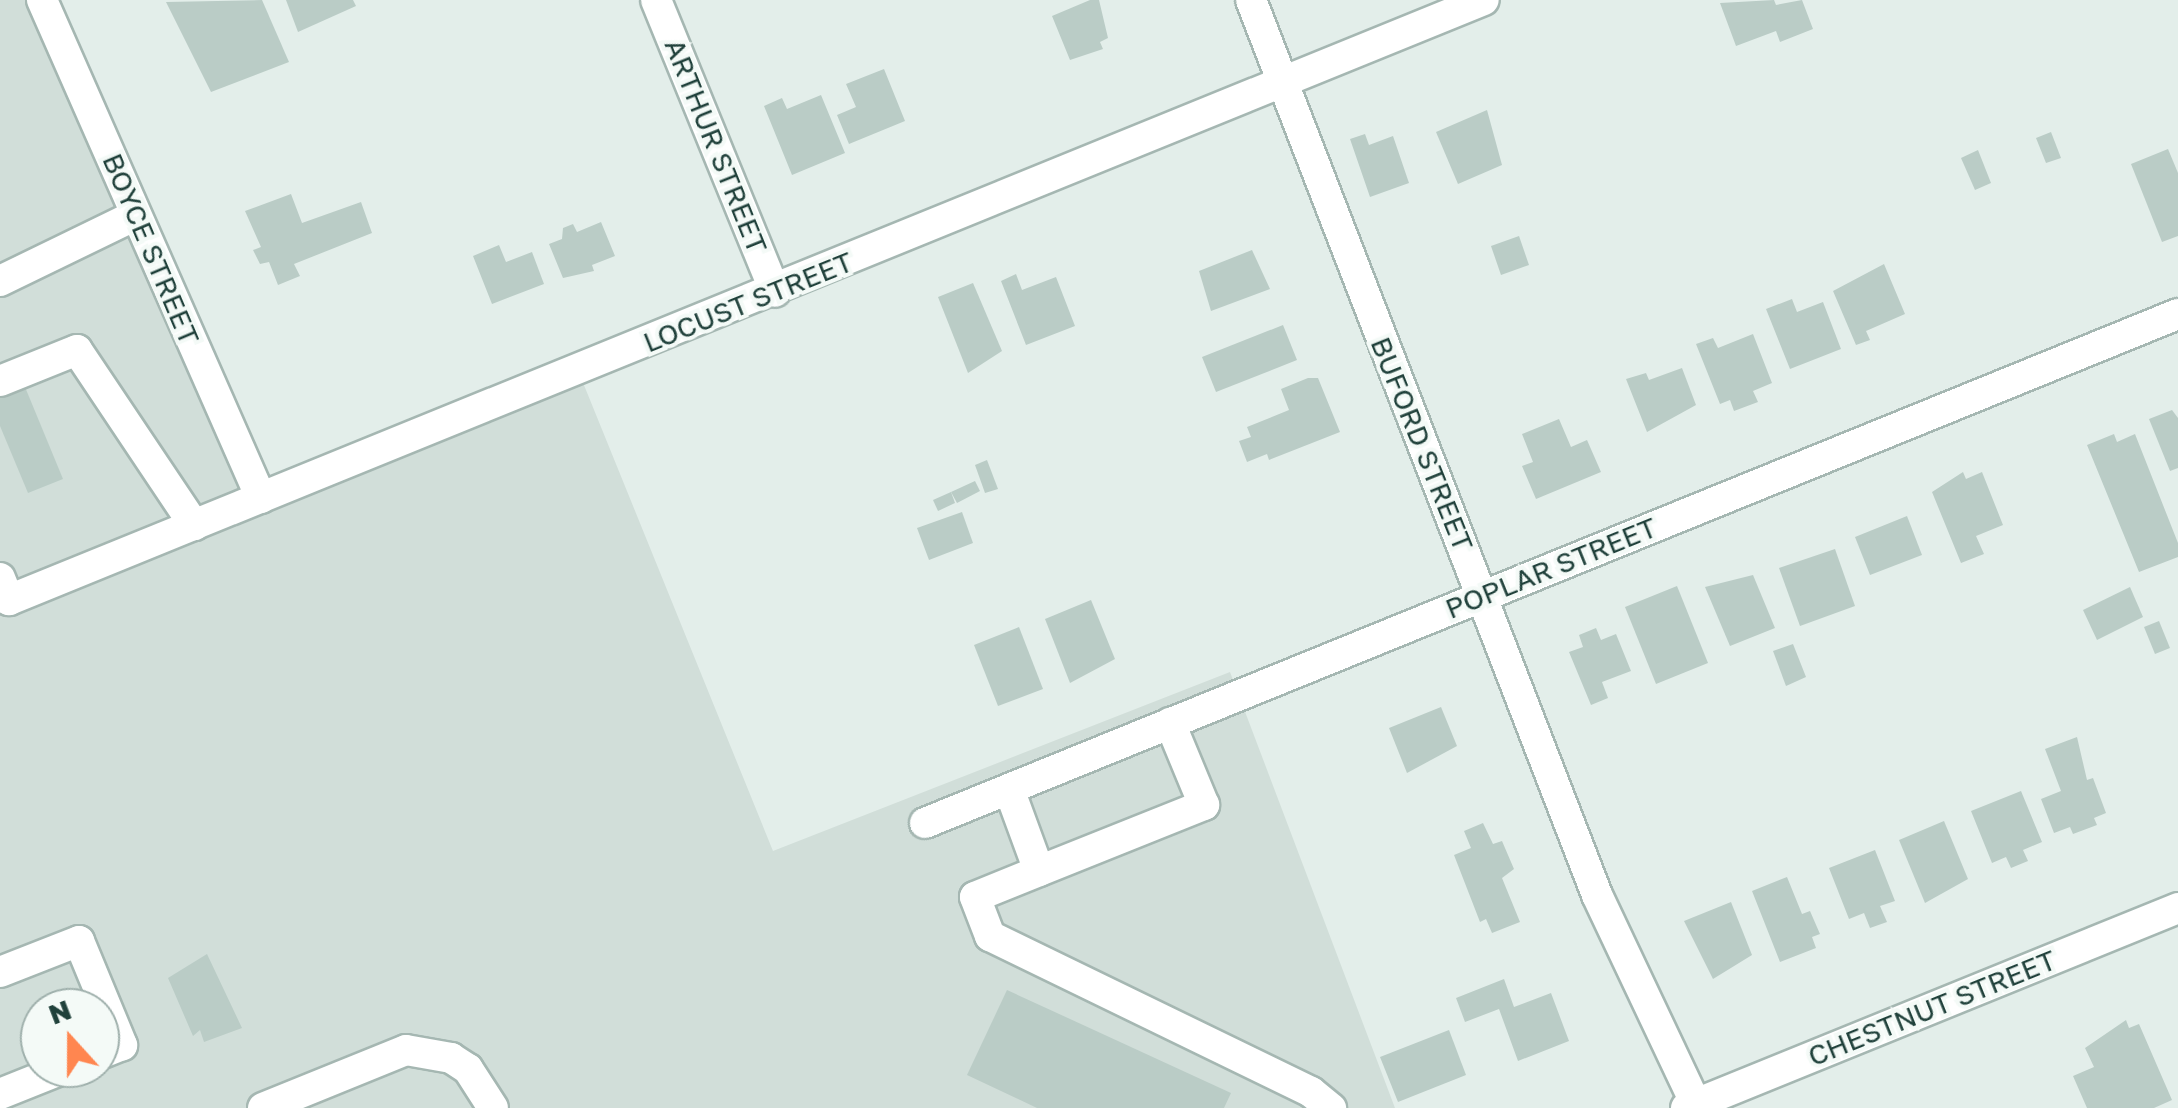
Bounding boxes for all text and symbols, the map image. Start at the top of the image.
street label: ARTHUR STREET [658,34,774,258]
street label: BOYCE STREET [96,148,206,350]
street label: LOCUST STREET [638,245,858,359]
street label: BUFORD STREET [1364,332,1480,556]
street label: POPLAR STREET [1440,510,1662,626]
street label: CHESTNUT STREET [1803,943,2061,1073]
north arrow [20,988,120,1088]
text: N [44,992,76,1031]

